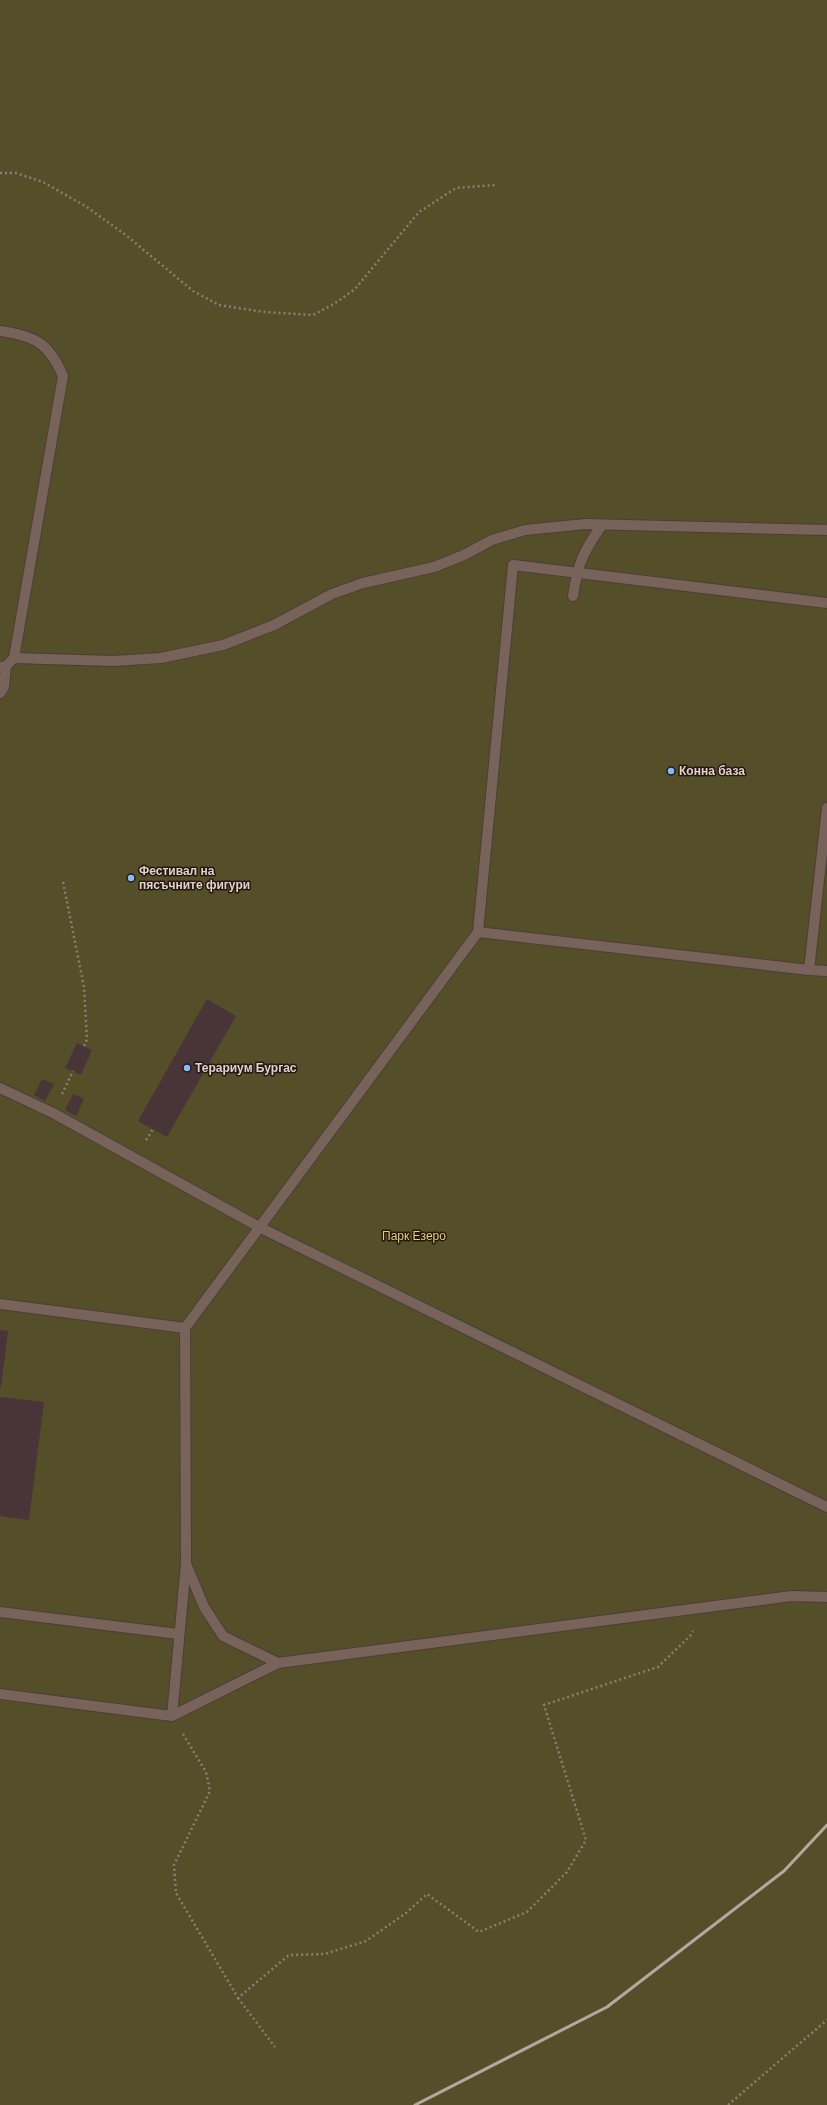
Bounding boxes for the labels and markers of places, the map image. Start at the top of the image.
place label: Конна база [679,764,745,778]
marker: Конна база [666,766,676,776]
place label: Фестивал на пясъчните фигури [139,864,250,892]
marker: Фестивал на пясъчните фигури [126,873,136,883]
place label: Терариум Бургас [195,1061,297,1075]
marker: Терариум Бургас [182,1063,192,1073]

